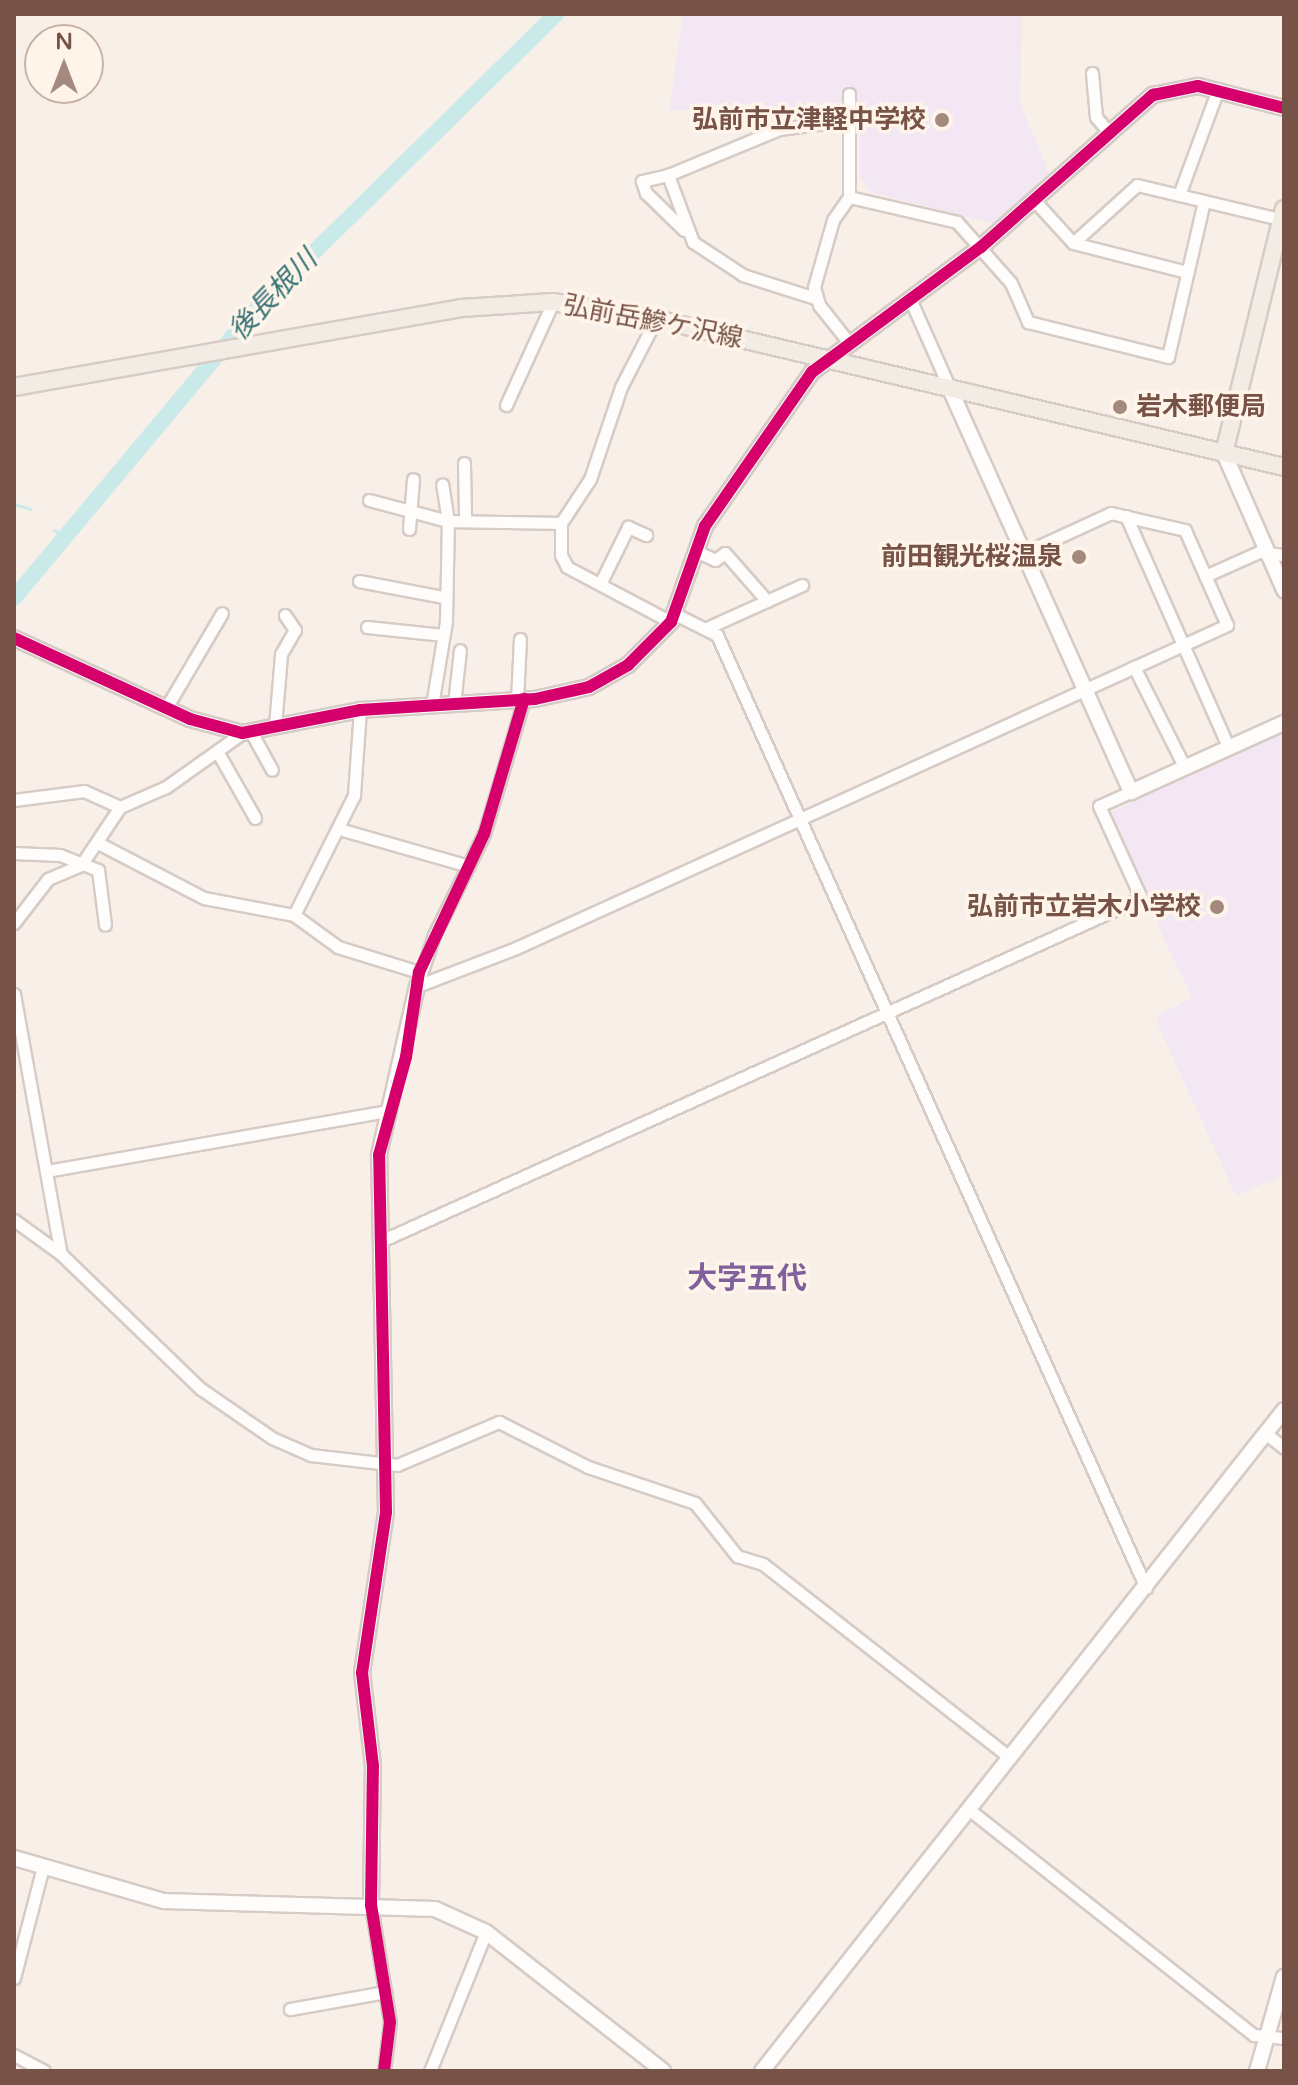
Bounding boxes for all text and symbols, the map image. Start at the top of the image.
north arrow [24,24,104,104]
text: N [55,29,73,55]
place label: 弘前市立津軽中学校 [692,104,926,136]
marker: 弘前市立津軽中学校 [933,111,951,129]
water label: 後長根川 [222,243,324,347]
street label: 弘前岳鰺ケ沢線 [561,289,745,355]
place label: 岩木郵便局 [1136,391,1266,423]
marker: 岩木郵便局 [1111,398,1129,416]
place label: 前田観光桜温泉 [881,541,1063,573]
marker: 前田観光桜温泉 [1070,548,1088,566]
place label: 弘前市立岩木小学校 [967,891,1201,923]
marker: 弘前市立岩木小学校 [1208,898,1226,916]
district label: 大字五代 [687,1261,807,1297]

